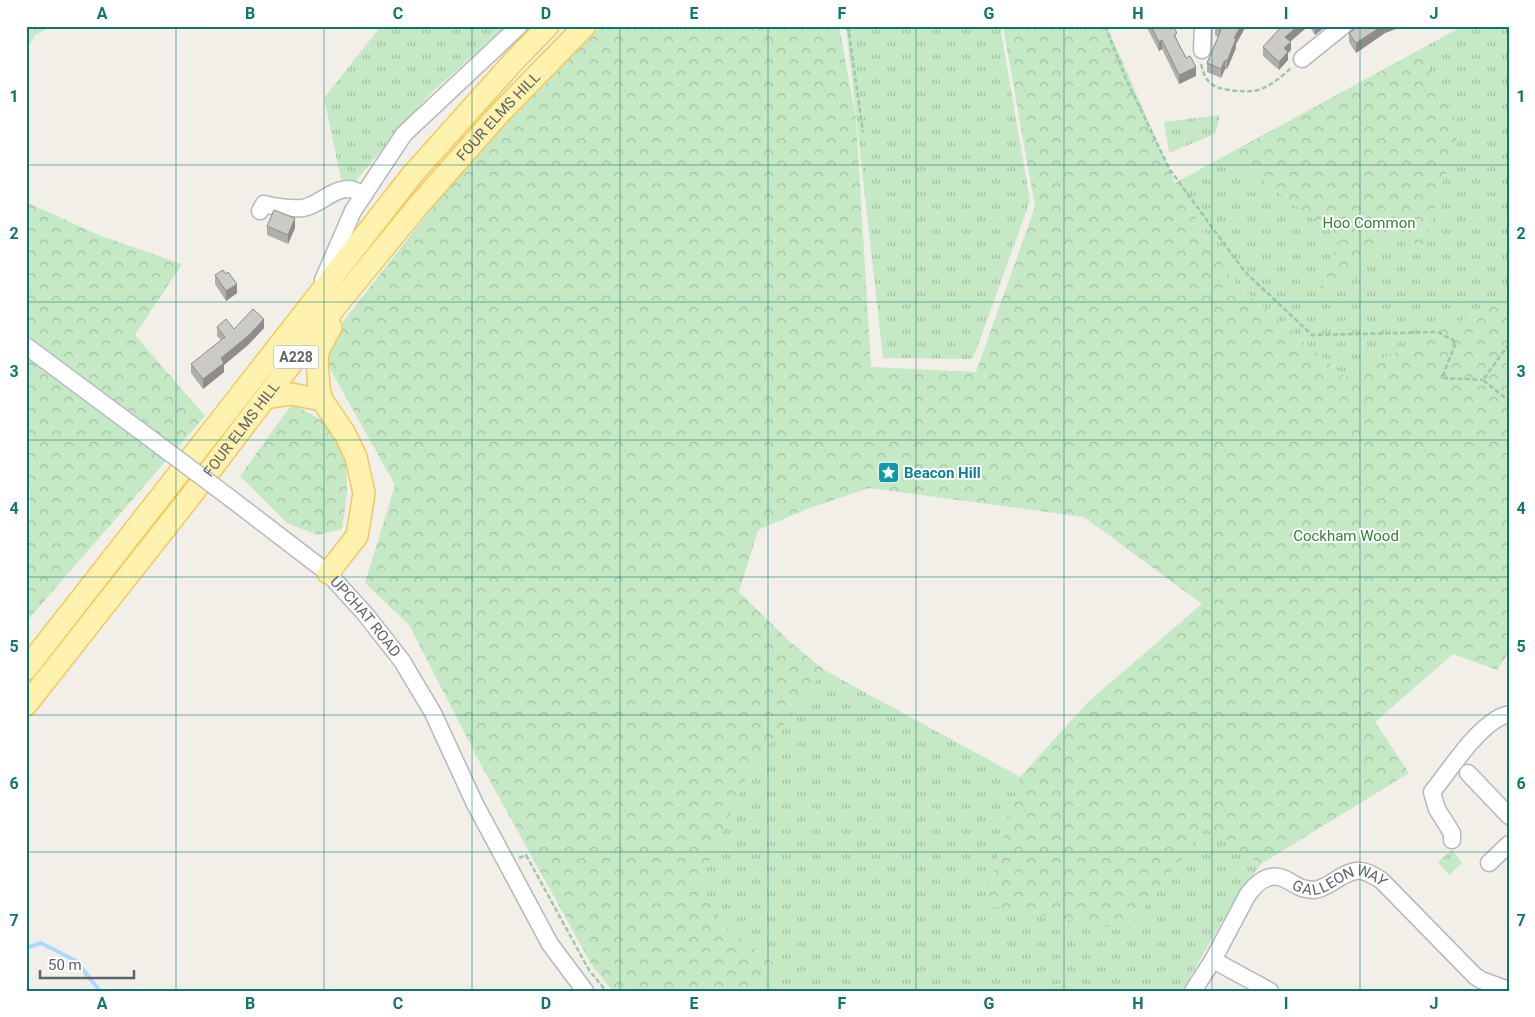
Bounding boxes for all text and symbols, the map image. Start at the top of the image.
text: A [97,4,108,23]
text: B [245,4,255,23]
text: C [393,4,403,23]
text: D [541,4,551,23]
text: E [690,4,699,23]
text: F [838,4,847,23]
text: G [984,4,995,23]
text: H [1132,4,1144,23]
text: I [1284,4,1288,23]
text: J [1430,4,1438,23]
street label: FOUR ELMS HILL [453,68,544,165]
text: 1 [9,87,19,106]
text: 1 [1516,87,1526,106]
park label: Hoo Common [1323,214,1416,232]
text: 2 [9,224,19,243]
text: 2 [1516,224,1526,243]
road number: A228 [274,346,318,368]
text: 3 [9,362,19,381]
text: 3 [1516,362,1526,381]
street label: FOUR ELMS HILL [200,378,283,480]
place icon: Beacon Hill [876,461,900,485]
place label: Beacon Hill [904,464,981,482]
text: 4 [9,499,19,518]
text: 4 [1516,499,1526,518]
park label: Cockham Wood [1293,527,1399,545]
street label: UPCHAT ROAD [326,573,405,661]
text: 5 [9,637,19,656]
text: 5 [1516,637,1526,656]
text: 6 [9,774,19,793]
text: 6 [1516,774,1526,793]
street label: GALLEON WAY [1289,861,1391,899]
text: 7 [9,911,19,930]
text: 7 [1516,911,1526,930]
scale bar [40,947,134,979]
text: 50 m [48,956,82,974]
text: A [97,994,108,1013]
text: B [245,994,255,1013]
text: C [393,994,403,1013]
text: D [541,994,551,1013]
text: E [690,994,699,1013]
text: F [838,994,847,1013]
text: G [984,994,995,1013]
text: H [1132,994,1144,1013]
text: I [1284,994,1288,1013]
text: J [1430,994,1438,1013]

